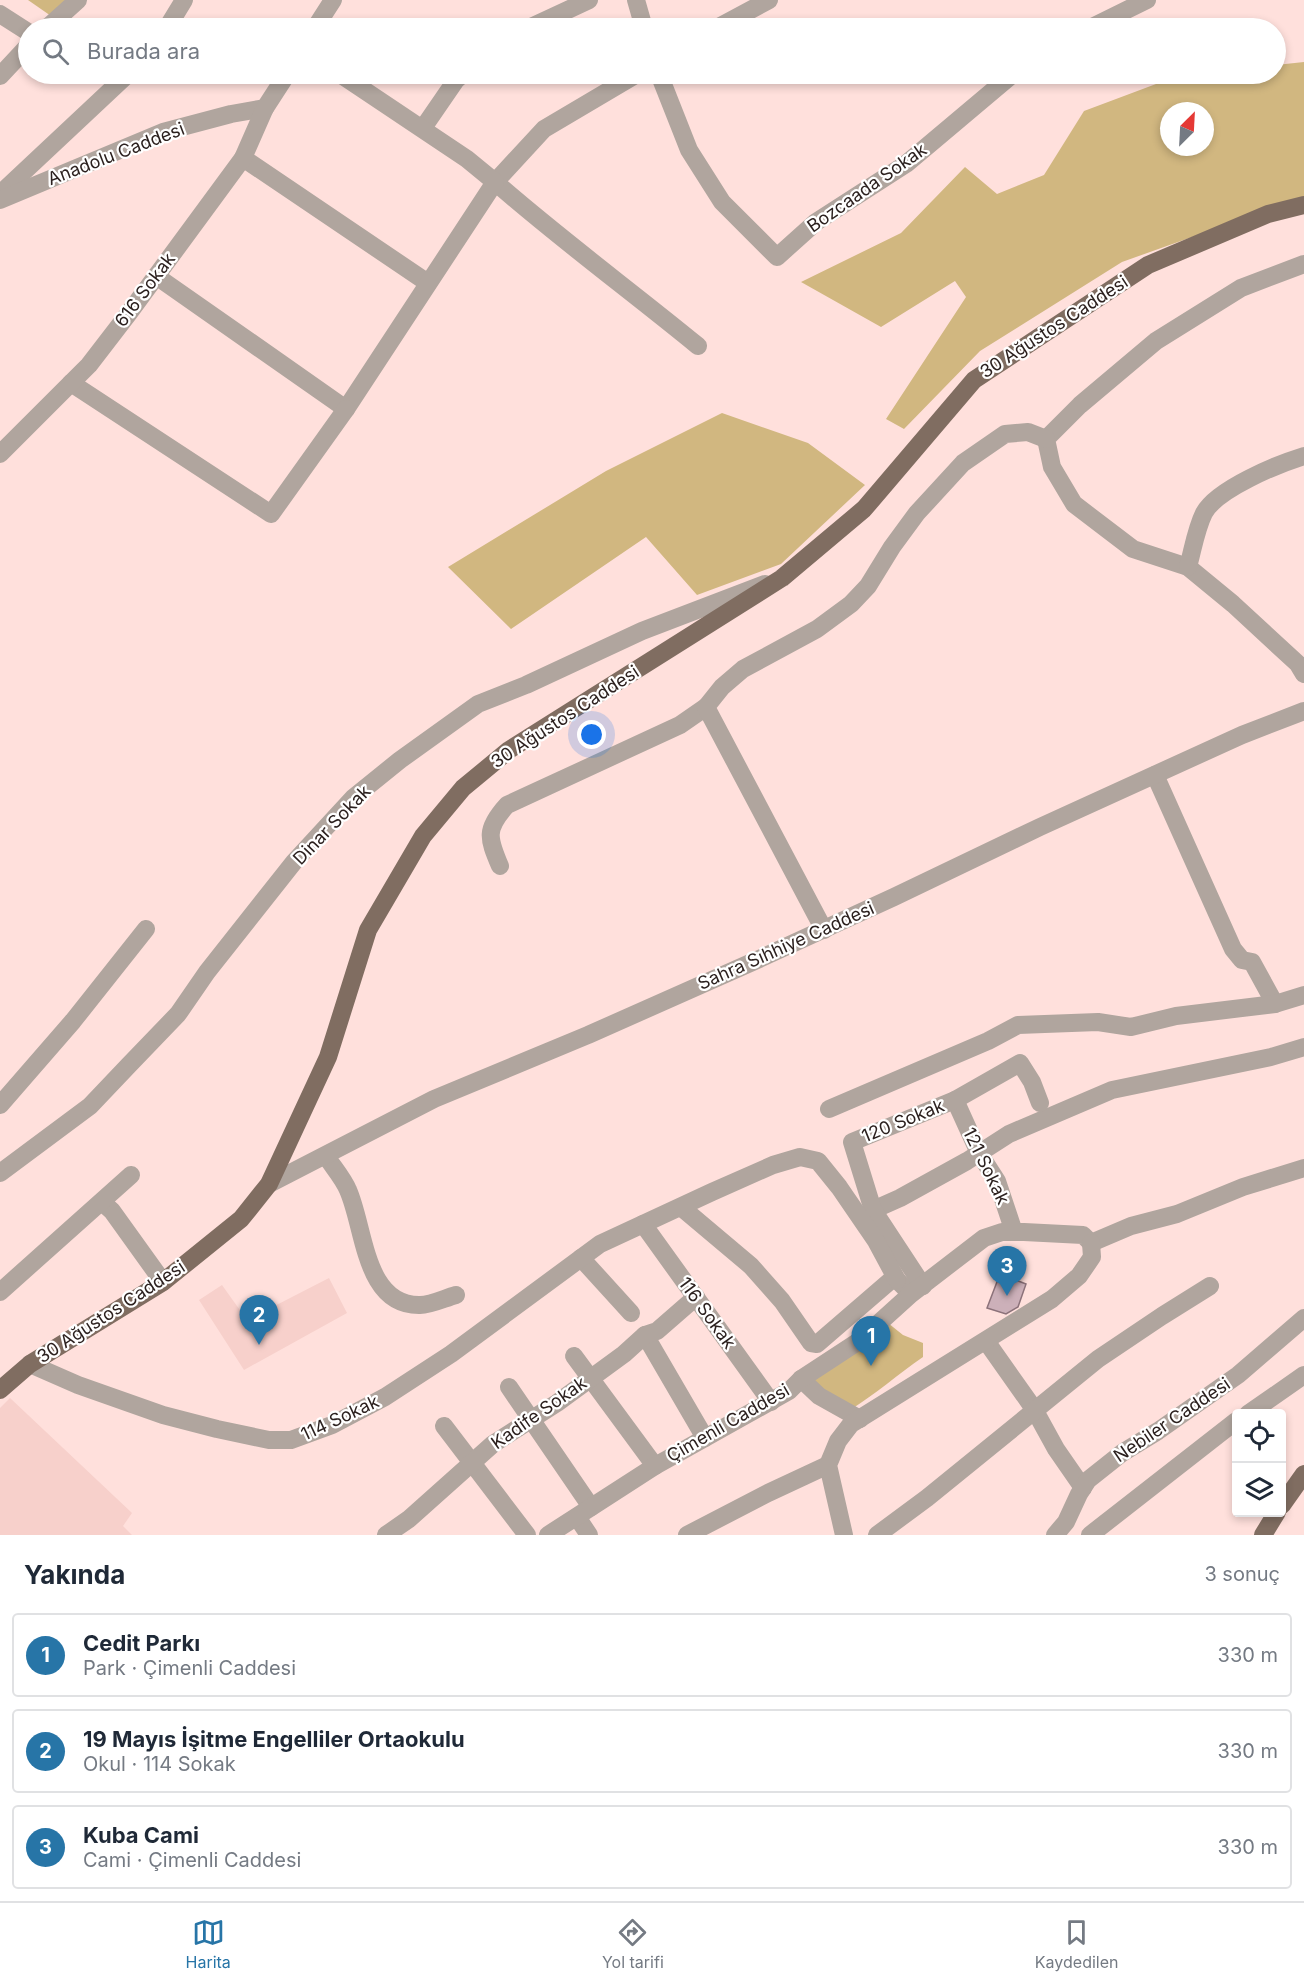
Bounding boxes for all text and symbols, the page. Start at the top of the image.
search box [18,18,1286,84]
icon: search [39,35,72,68]
text: Burada ara [87,38,200,64]
north arrow [1160,102,1214,156]
street label: Anadolu Caddesi [45,118,187,189]
street label: Bozcaada Sokak [803,138,931,237]
street label: 616 Sokak [110,249,179,331]
street label: 30 Ağustos Caddesi [976,271,1132,382]
street label: 30 Ağustos Caddesi [487,661,643,772]
your location [577,720,606,749]
street label: Dinar Sokak [289,781,375,869]
street label: Sahra Sıhhiye Caddesi [694,897,877,994]
street label: 120 Sokak [859,1094,947,1147]
street label: 121 Sokak [959,1124,1014,1208]
pin: 3 [988,1246,1026,1296]
street label: 30 Ağustos Caddesi [33,1256,189,1367]
street label: 116 Sokak [674,1273,740,1353]
pin: 2 [240,1296,278,1345]
pin: 1 [852,1316,890,1366]
street label: Kadife Sokak [487,1372,590,1453]
street label: Nebiler Caddesi [1110,1373,1234,1466]
street label: Çimenli Caddesi [663,1379,793,1466]
street label: 114 Sokak [297,1390,382,1445]
map controls [1232,1409,1286,1517]
button: locate [1232,1409,1286,1463]
button: layers [1232,1463,1286,1517]
text: Yakında [24,1559,125,1590]
text: 3 sonuç [1204,1562,1280,1586]
text: Cedit Parkı [83,1630,200,1656]
text: 1 [41,1643,50,1667]
text: 330 m [1218,1643,1278,1667]
text: Park · Çimenli Caddesi [83,1656,296,1680]
text: 19 Mayıs İşitme Engelliler Ortaokulu [83,1726,465,1752]
text: 2 [39,1739,52,1763]
text: 330 m [1218,1739,1278,1763]
text: Okul · 114 Sokak [83,1752,236,1776]
text: Kuba Cami [83,1822,199,1848]
text: 3 [39,1835,52,1859]
text: 330 m [1218,1835,1278,1859]
text: Cami · Çimenli Caddesi [83,1848,301,1872]
tab: Harita [186,1916,231,1972]
tab: Yol tarifi [602,1916,664,1972]
tab: Kaydedilen [1035,1916,1118,1972]

